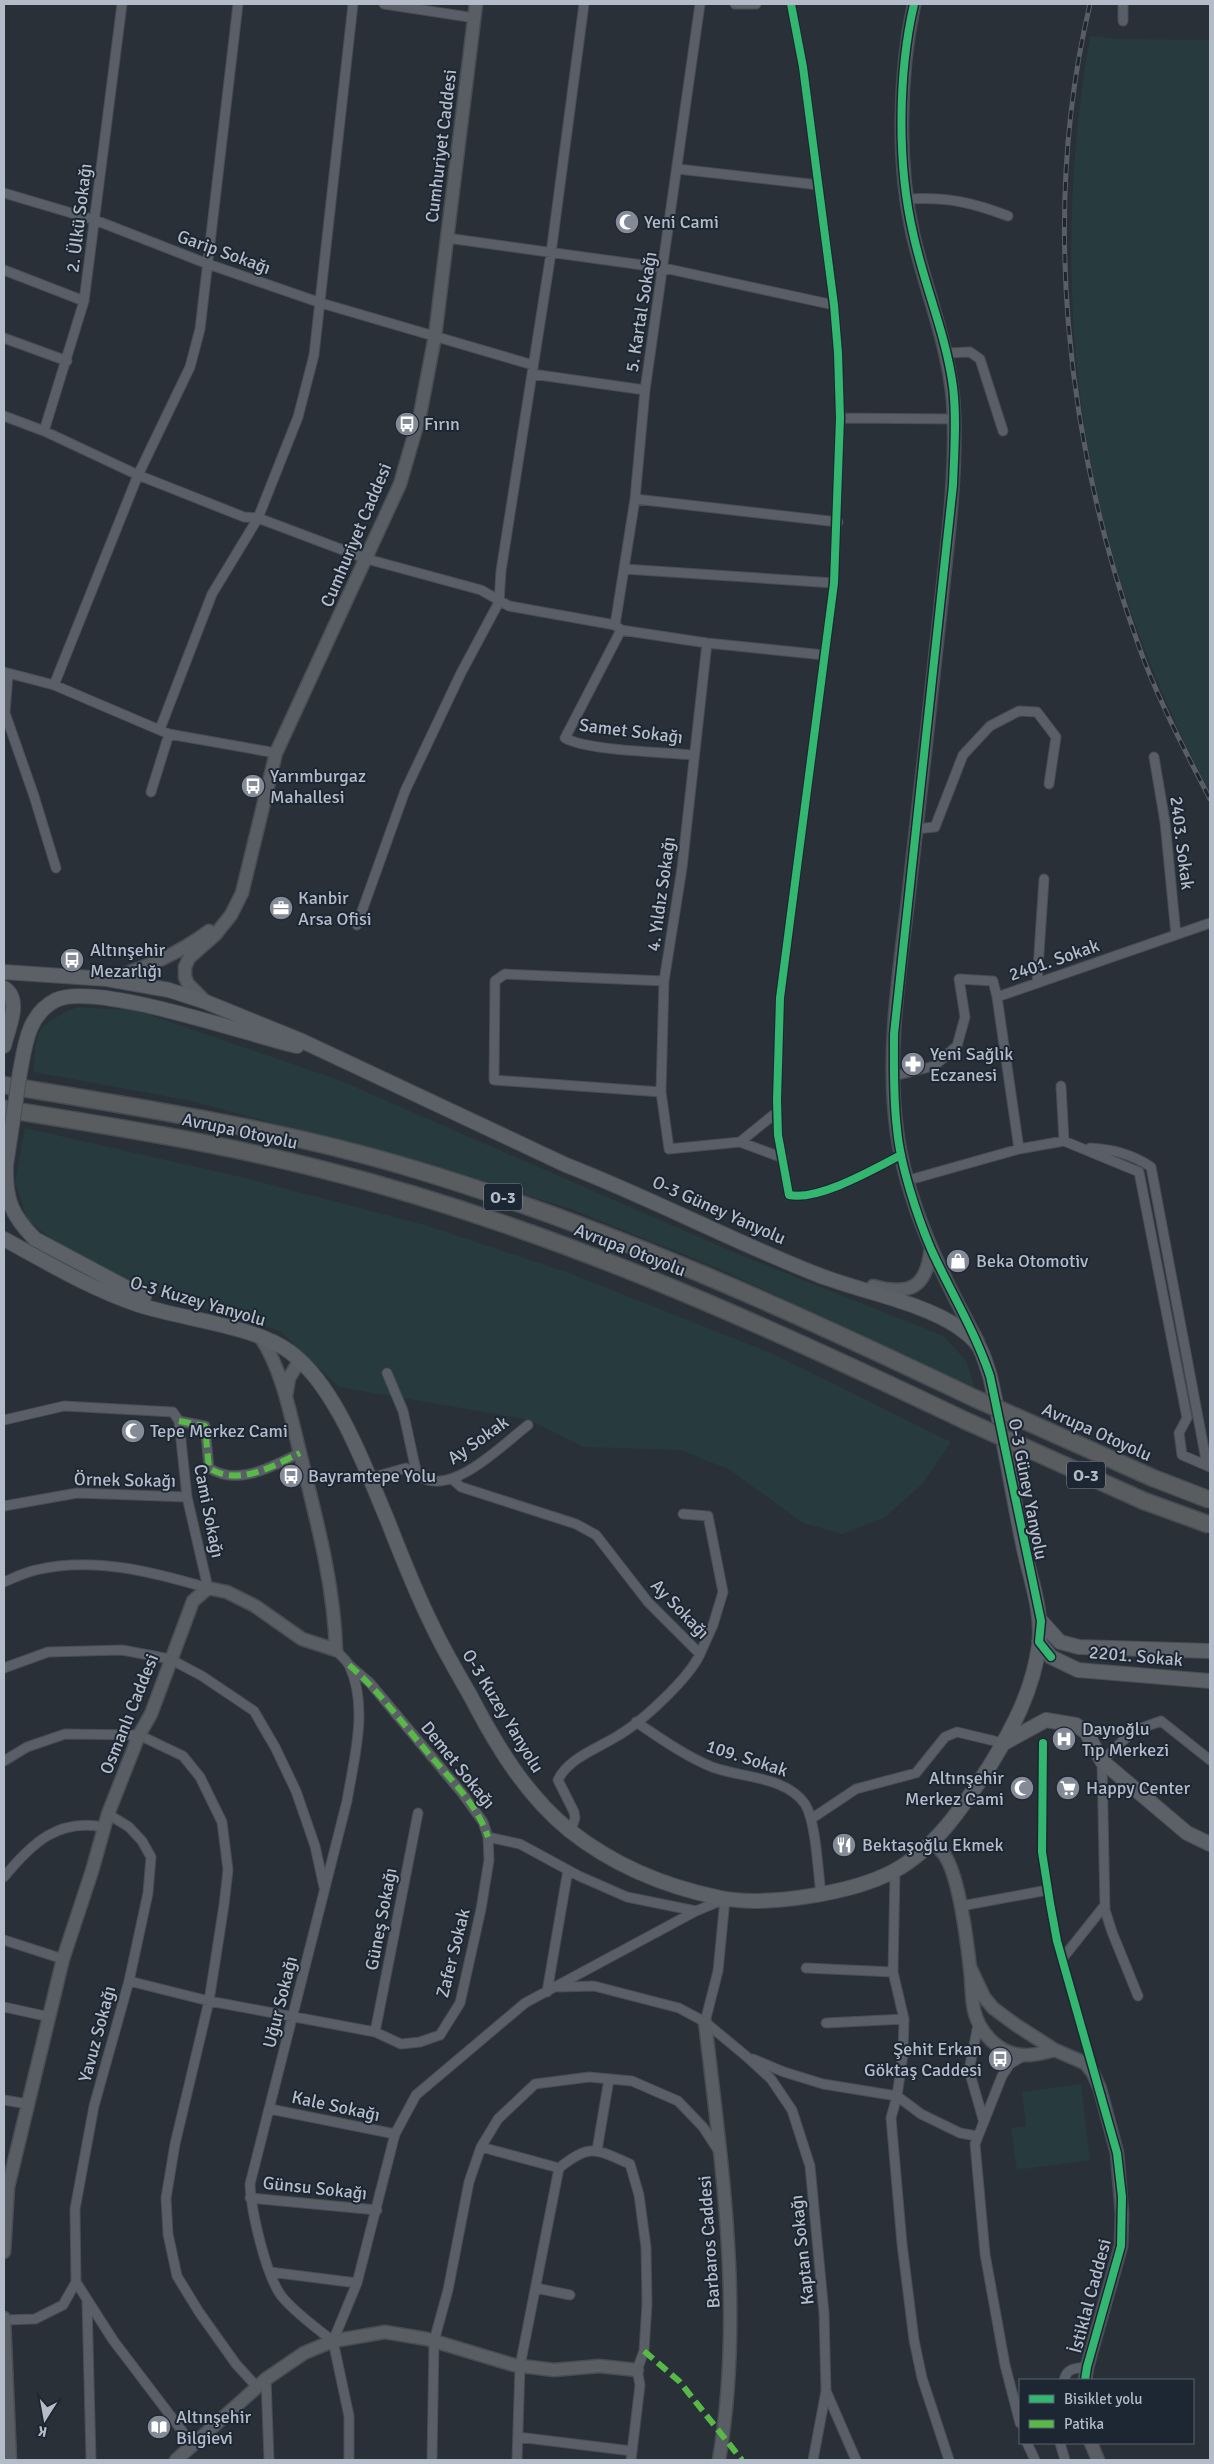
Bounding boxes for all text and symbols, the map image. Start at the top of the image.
street label: Cumhuriyet Caddesi [421,68,461,224]
street label: 2. Ülkü Sokağı [61,162,97,274]
mosque icon: Yeni Cami [614,209,640,235]
place label: Yeni Cami [644,211,719,233]
street label: Garip Sokağı [174,225,274,279]
street label: 5. Kartal Sokağı [621,250,661,374]
bus stop icon: Fırın [394,411,420,437]
place label: Fırın [424,413,460,435]
street label: Cumhuriyet Caddesi [316,460,396,610]
street label: Samet Sokağı [578,714,684,748]
place label: Yarımburgaz Mahallesi [270,765,366,808]
bus stop icon: Yarımburgaz Mahallesi [240,773,266,799]
street label: 2403. Sokak [1165,795,1199,891]
street label: 4. Yıldız Sokağı [642,835,680,953]
place label: Kanbir Arsa Ofisi [298,887,372,930]
office icon: Kanbir Arsa Ofisi [268,895,294,921]
street label: 2401. Sokak [1006,934,1102,986]
place label: Altınşehir Mezarlığı [90,939,166,982]
bus stop icon: Altınşehir Mezarlığı [59,947,85,973]
place label: Yeni Sağlık Eczanesi [930,1043,1013,1086]
pharmacy icon: Yeni Sağlık Eczanesi [900,1051,926,1077]
street label: Avrupa Otoyolu [180,1108,300,1154]
street label: O-3 Güney Yanyolu [649,1171,789,1249]
road number: O-3 [484,1184,522,1210]
street label: Avrupa Otoyolu [571,1219,689,1281]
shop icon: Beka Otomotiv [945,1248,971,1274]
place label: Beka Otomotiv [976,1250,1089,1272]
street label: O-3 Kuzey Yanyolu [127,1271,269,1331]
street label: Avrupa Otoyolu [1039,1398,1155,1466]
street label: Ay Sokak [443,1411,513,1469]
street label: O-3 Güney Yanyolu [1004,1416,1052,1562]
mosque icon: Tepe Merkez Cami [120,1418,146,1444]
place label: Tepe Merkez Cami [150,1420,288,1442]
street label: Cami Sokağı [189,1462,229,1560]
road number: O-3 [1067,1462,1105,1488]
bus stop icon: Bayramtepe Yolu [278,1463,304,1489]
place label: Bayramtepe Yolu [308,1465,436,1487]
street label: Örnek Sokağı [74,1468,176,1492]
street label: Ay Sokağı [646,1574,714,1644]
street label: 2201. Sokak [1088,1641,1184,1671]
street label: O-3 Kuzey Yanyolu [457,1645,549,1777]
street label: Osmanlı Caddesi [95,1651,163,1777]
street label: Demet Sokağı [416,1717,500,1813]
place label: Dayıoğlu Tıp Merkezi [1082,1718,1169,1761]
hospital icon: Dayıoğlu Tıp Merkezi [1051,1726,1077,1752]
street label: 109. Sokak [703,1734,791,1782]
place label: Altınşehir Merkez Cami [905,1767,1004,1810]
mosque icon: Altınşehir Merkez Cami [1009,1775,1035,1801]
supermarket icon: Happy Center [1055,1775,1081,1801]
place label: Happy Center [1086,1777,1190,1799]
restaurant icon: Bektaşoğlu Ekmek [831,1832,857,1858]
place label: Bektaşoğlu Ekmek [862,1834,1004,1856]
street label: Güneş Sokağı [360,1866,402,1972]
street label: Zafer Sokak [431,1906,475,2000]
street label: Uğur Sokağı [258,1954,302,2050]
street label: Yavuz Sokağı [74,1983,120,2085]
place label: Şehit Erkan Göktaş Caddesi [864,2038,982,2081]
bus stop icon: Şehit Erkan Göktaş Caddesi [987,2046,1013,2072]
street label: Kale Sokağı [290,2086,382,2126]
street label: Günsu Sokağı [262,2172,368,2204]
street label: Barbaros Caddesi [693,2175,725,2309]
street label: Kaptan Sokağı [785,2194,819,2306]
street label: İstiklal Caddesi [1064,2236,1116,2356]
legend [1019,2379,1194,2444]
text: Bisiklet yolu [1064,2390,1142,2408]
north arrow [20,2394,70,2444]
place label: Altınşehir Bilgievi [176,2406,252,2449]
library icon: Altınşehir Bilgievi [146,2414,172,2440]
text: Patika [1064,2415,1104,2433]
text: K [36,2422,49,2440]

